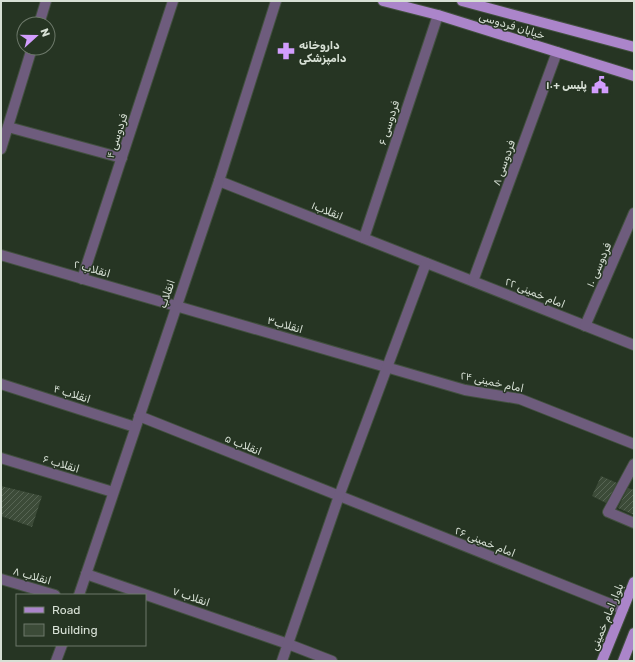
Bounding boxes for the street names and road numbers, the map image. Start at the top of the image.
street label: خیابان فردوسی [477,10,547,43]
street label: فردوسی ۶ [376,99,403,147]
street label: فردوسی ۴ [104,112,131,160]
street label: فردوسی ۸ [490,139,519,188]
street label: انقلاب۱ [309,199,345,223]
street label: فردوسی ۱۰ [584,241,615,290]
street label: انقلاب ۲ [72,258,112,280]
street label: امام خمینی ۲۲ [503,275,567,312]
street label: انقلاب [156,278,178,310]
street label: انقلاب۳ [266,314,304,336]
street label: امام خمینی ۲۴ [459,369,525,396]
street label: انقلاب ۴ [52,382,92,406]
street label: انقلاب ۵ [223,432,263,458]
street label: انقلاب ۶ [41,452,81,476]
street label: امام خمینی ۲۶ [452,524,517,561]
street label: انقلاب ۸ [11,564,53,588]
street label: بلوار امام خمینی [588,581,627,653]
street label: انقلاب ۷ [170,585,212,609]

